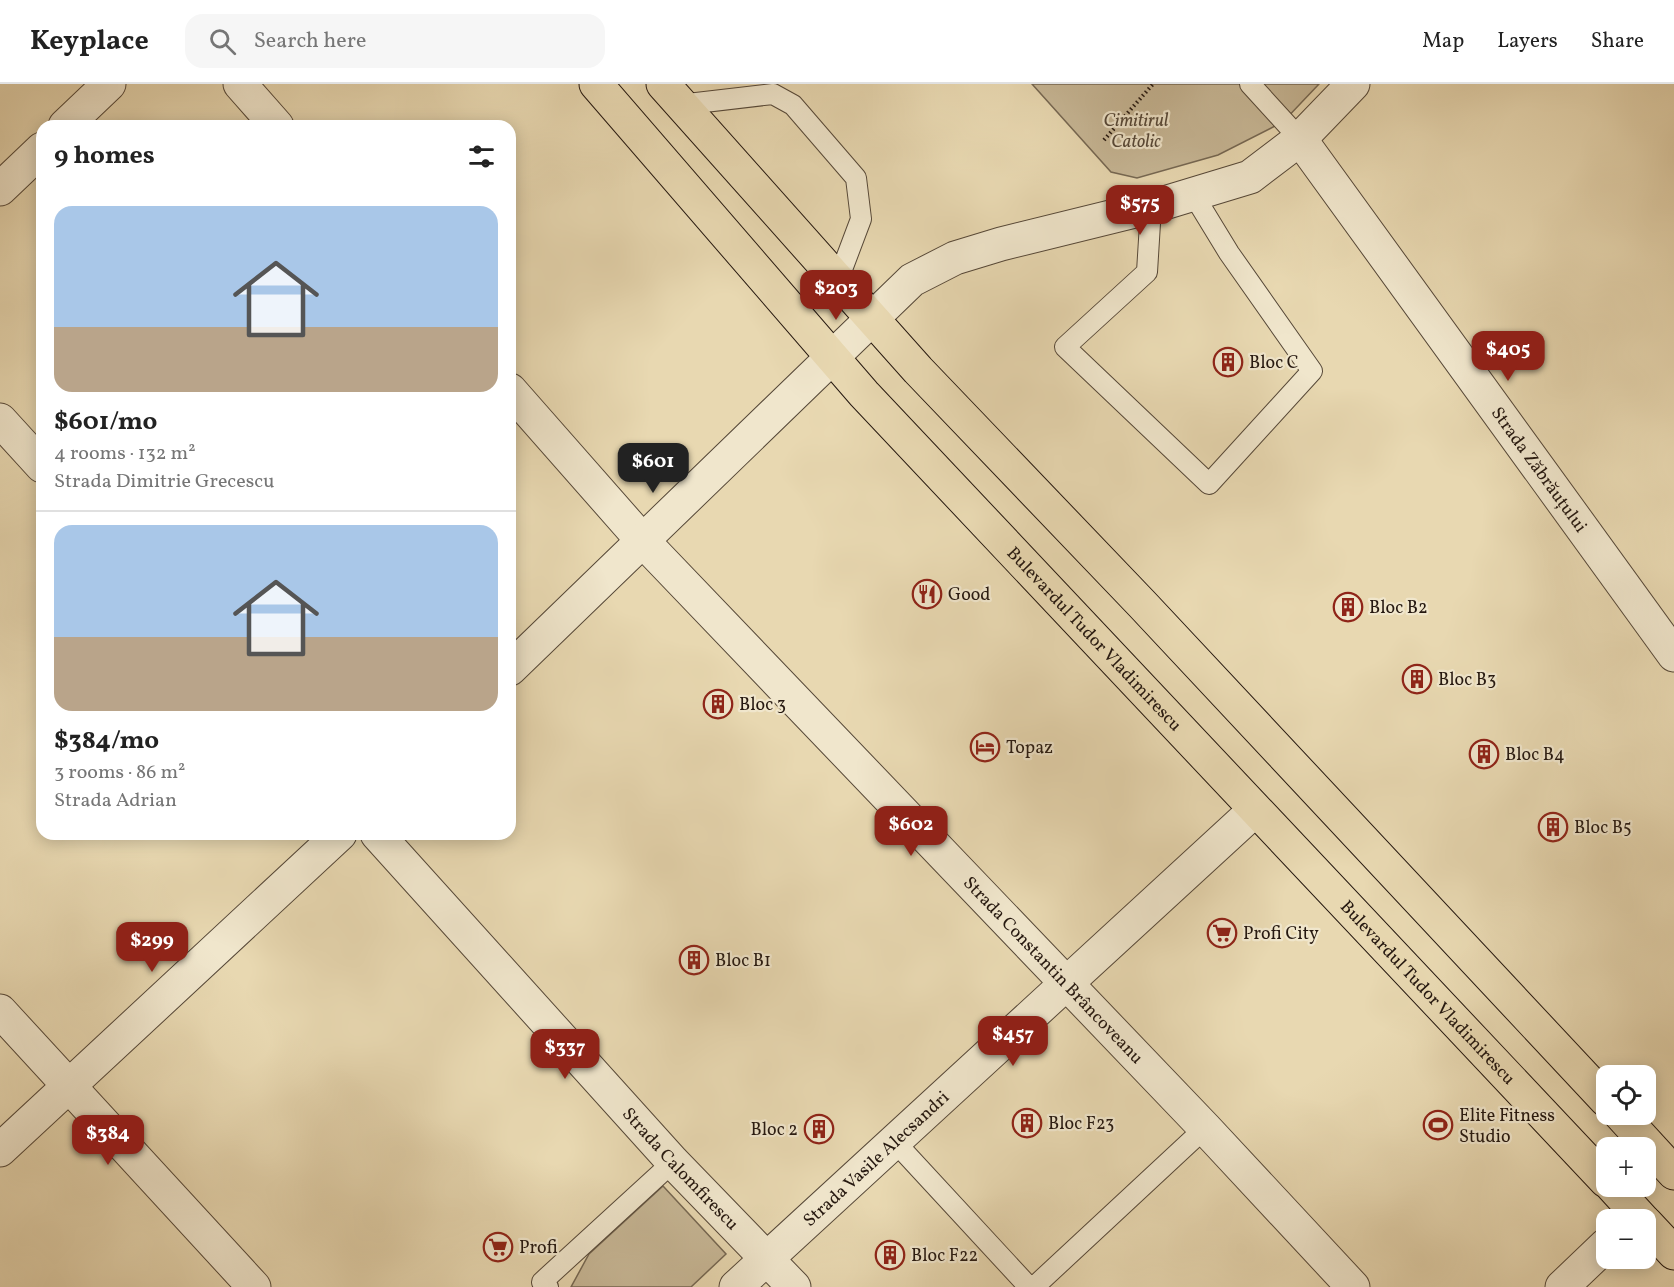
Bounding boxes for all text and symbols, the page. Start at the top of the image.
search box [185,14,605,68]
text: Keyplace [30,22,149,61]
icon: search [206,25,239,58]
text: Search here [254,26,366,57]
text: Map [1422,27,1464,56]
text: Layers [1497,27,1558,56]
text: Share [1591,27,1644,56]
park label: Cimitirul Catolic [1104,109,1169,155]
text: 9 homes [54,138,155,174]
icon: filters [465,140,498,173]
pin: $575 [1104,185,1176,236]
text: $575 [1120,190,1160,218]
icon: home [222,245,330,353]
pin: $203 [800,270,872,321]
text: $203 [814,275,858,303]
pin: $405 [1472,331,1544,382]
text: $405 [1486,336,1530,364]
building icon: Bloc C [1212,346,1244,378]
place label: Bloc C [1249,351,1299,376]
street label: Strada Zăbrăuțului [1484,402,1592,538]
text: $601/mo [54,404,157,440]
text: 4 rooms · 132 m² [54,440,196,468]
pin: $601 [617,443,689,494]
text: $601 [632,448,674,476]
text: Strada Dimitrie Grecescu [54,468,275,496]
street label: Bulevardul Tudor Vladimirescu [1000,542,1187,738]
icon: home [222,564,330,672]
restaurant icon: Good [911,578,943,610]
place label: Good [948,583,990,608]
building icon: Bloc B2 [1332,591,1364,623]
place label: Bloc B2 [1369,596,1428,621]
building icon: Bloc B3 [1401,663,1433,695]
place label: Bloc B3 [1438,668,1496,693]
building icon: Bloc 3 [702,688,734,720]
place label: Bloc 3 [739,693,786,718]
text: $384/mo [54,723,159,759]
hotel icon: Topaz [969,731,1001,763]
place label: Topaz [1006,736,1053,761]
building icon: Bloc B4 [1468,738,1500,770]
place label: Bloc B4 [1505,743,1565,768]
text: 3 rooms · 86 m² [54,759,185,787]
text: Strada Adrian [54,787,177,815]
pin: $602 [875,806,947,857]
text: $602 [889,811,933,839]
building icon: Bloc B5 [1537,811,1569,843]
place label: Bloc B5 [1574,816,1632,841]
street label: Strada Constantin Brâncoveanu [957,872,1148,1070]
street label: Bulevardul Tudor Vladimirescu [1334,895,1520,1091]
supermarket icon: Profi City [1206,917,1238,949]
pin: $299 [116,922,188,973]
place label: Profi City [1243,922,1319,947]
text: $299 [130,927,174,955]
building icon: Bloc B1 [678,944,710,976]
place label: Bloc B1 [715,949,771,974]
pin: $457 [977,1016,1049,1067]
text: $457 [992,1021,1034,1049]
pin: $337 [529,1029,601,1080]
text: $337 [544,1034,586,1062]
map controls [1596,1065,1656,1269]
button: locate [1596,1065,1656,1125]
street label: Strada Vasile Alecsandri [798,1086,956,1233]
street label: Strada Calomfirescu [616,1103,744,1237]
place label: Elite Fitness Studio [1459,1104,1555,1150]
building icon: Bloc F23 [1011,1107,1043,1139]
sports icon: Elite Fitness Studio [1422,1109,1454,1141]
place label: Bloc F23 [1048,1112,1114,1137]
building icon: Bloc 2 [803,1113,835,1145]
pin: $384 [72,1115,144,1166]
place label: Bloc 2 [751,1118,798,1143]
text: $384 [86,1120,130,1148]
button: + [1596,1137,1656,1197]
button: − [1596,1209,1656,1269]
supermarket icon: Profi [482,1231,514,1263]
place label: Profi [519,1236,558,1261]
building icon: Bloc F22 [874,1239,906,1271]
place label: Bloc F22 [911,1244,978,1269]

